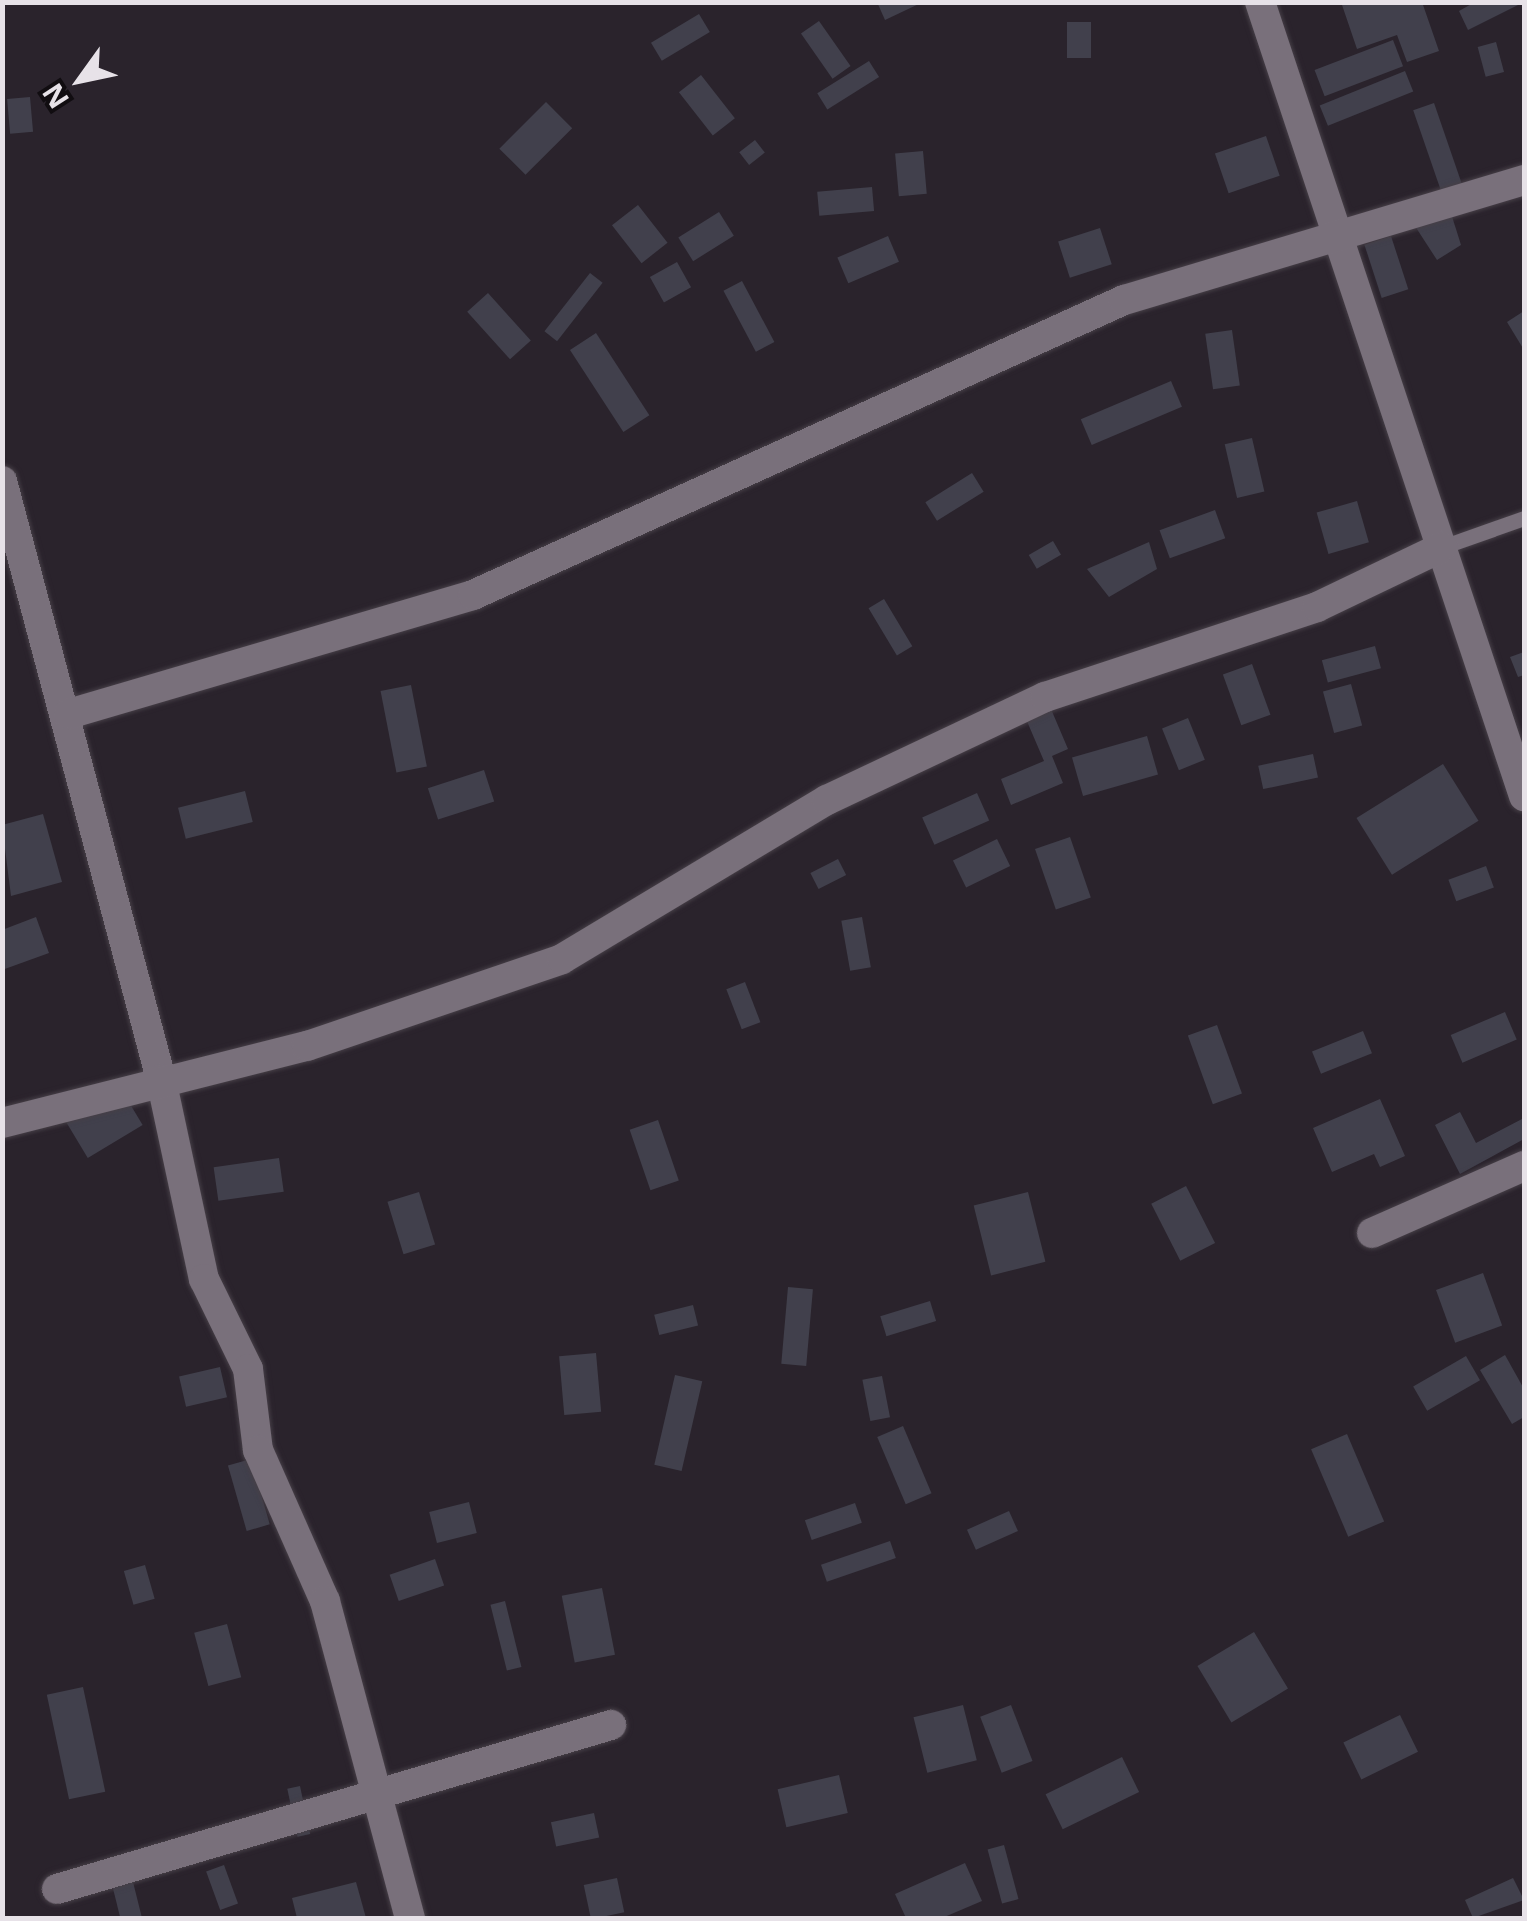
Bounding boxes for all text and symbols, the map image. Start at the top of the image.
north arrow [30,30,130,130]
text: N [33,76,77,116]

